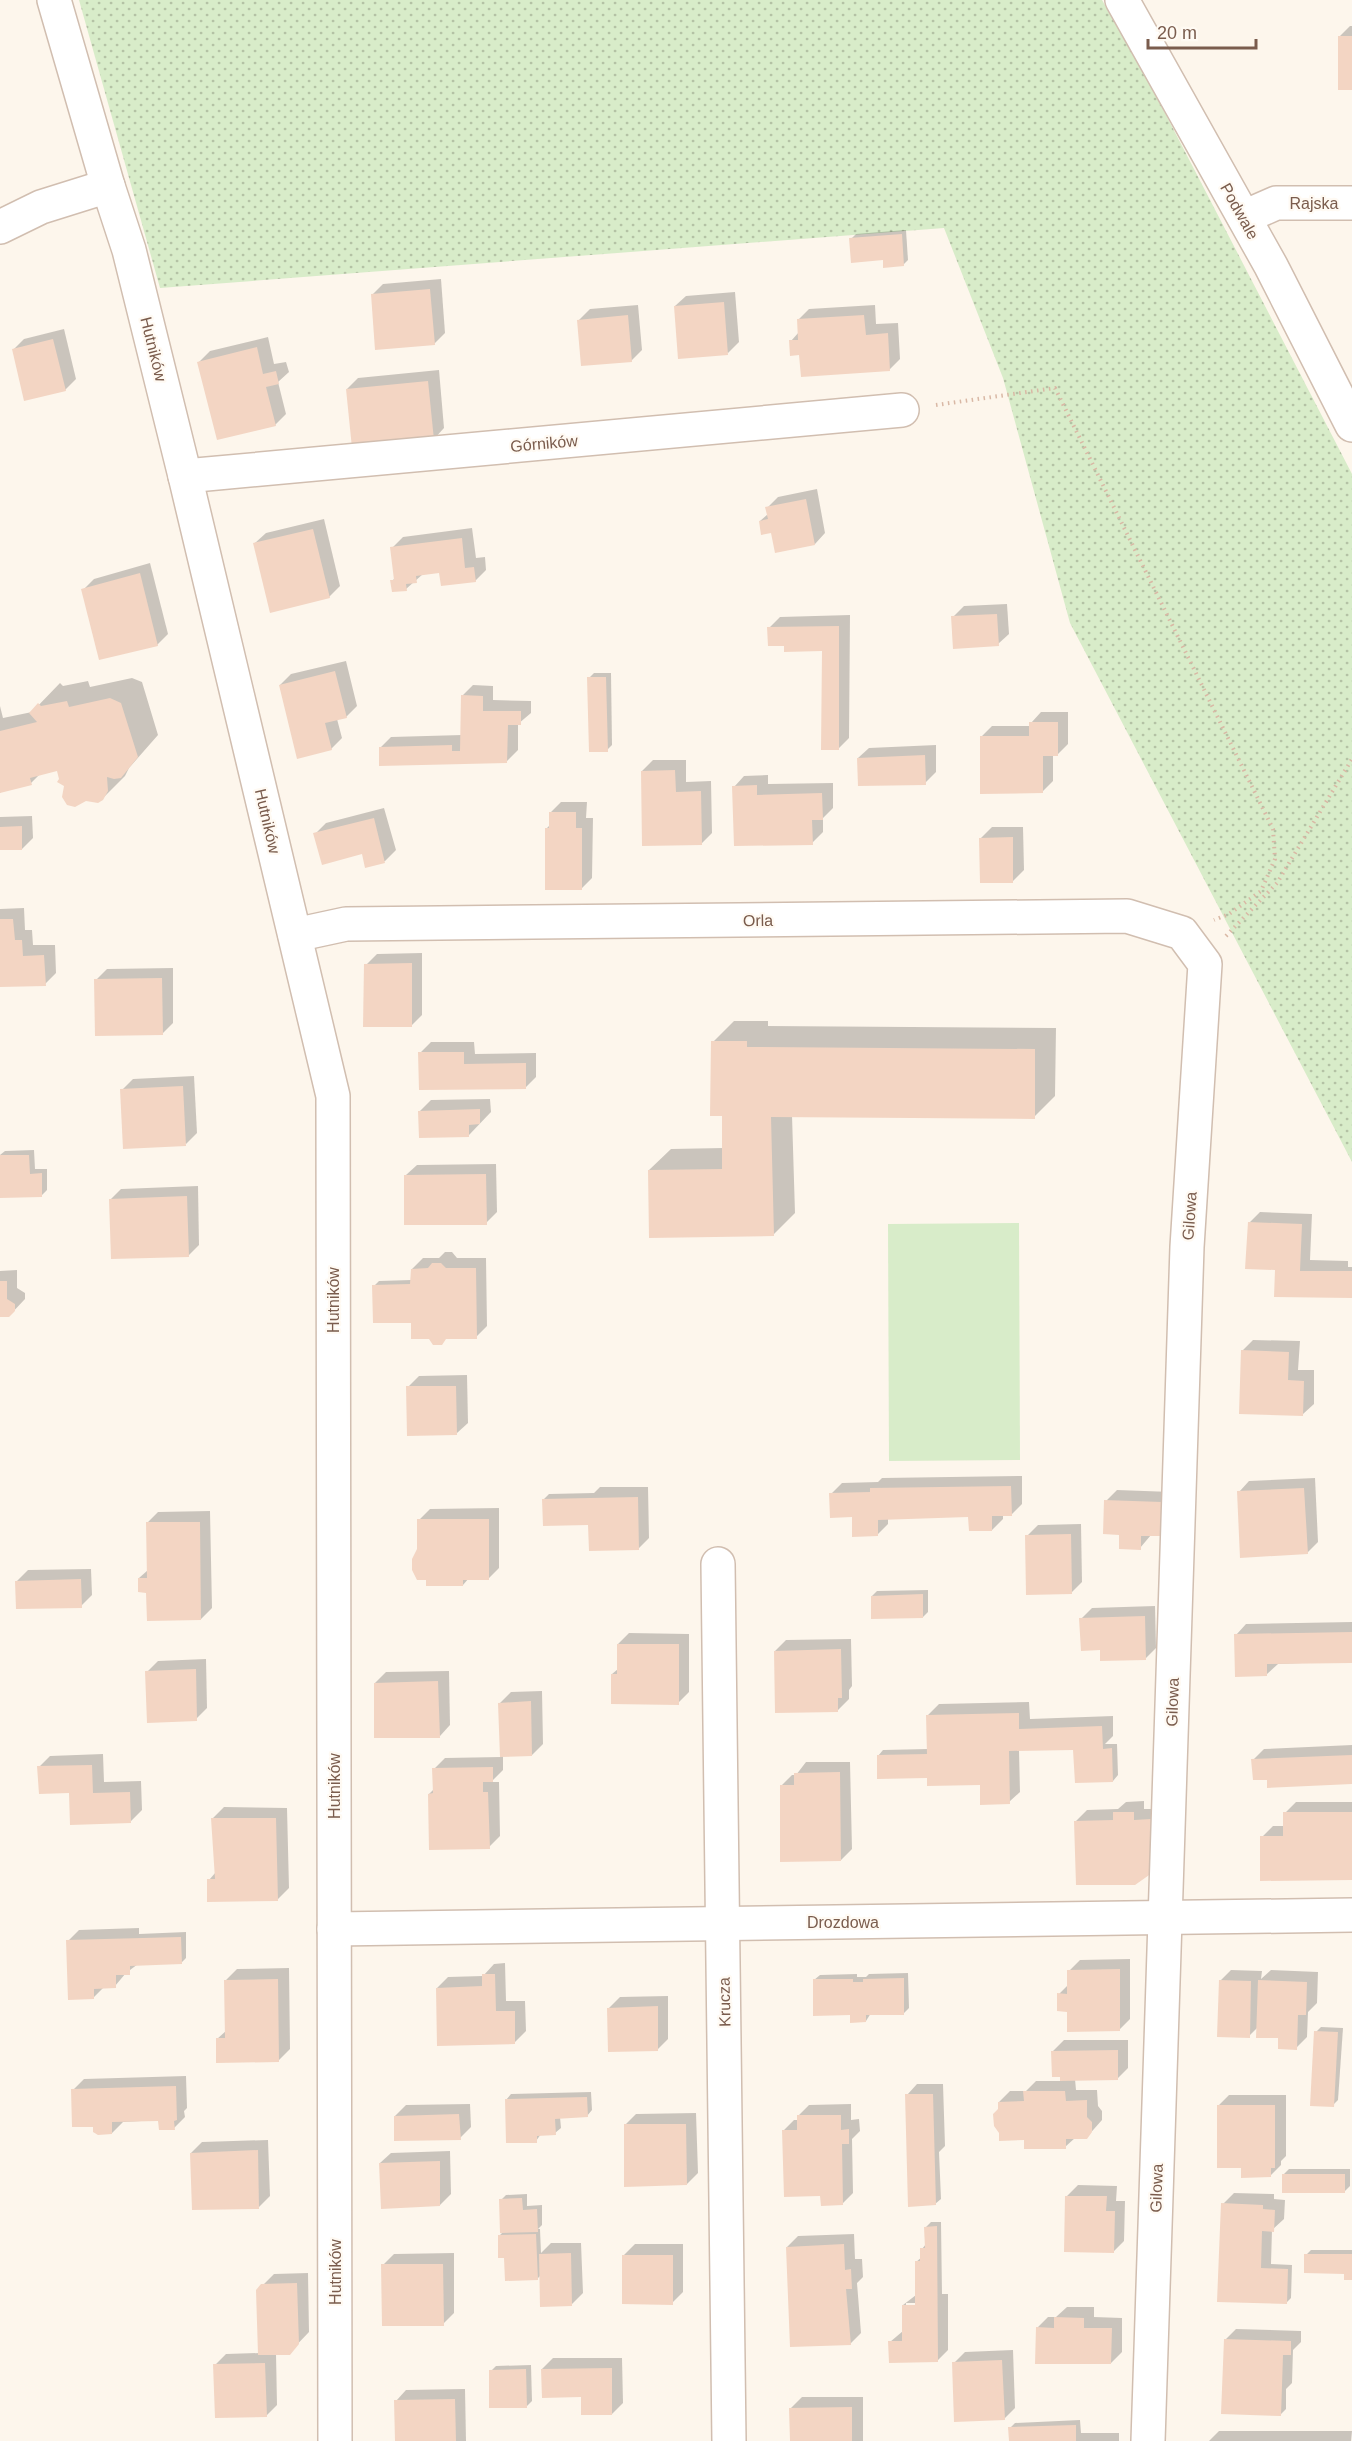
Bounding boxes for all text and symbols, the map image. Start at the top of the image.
scale bar [1148,12,1256,50]
text: 20 m [1157,23,1197,43]
street label: Podwale [1217,180,1262,242]
street label: Rajska [1290,195,1339,212]
street label: Hutników [137,315,170,384]
street label: Górników [510,432,579,455]
street label: Hutników [252,787,283,856]
street label: Orla [743,912,773,929]
street label: Gilowa [1179,1191,1200,1241]
street label: Hutników [325,1267,342,1333]
street label: Gilowa [1163,1677,1182,1727]
street label: Hutników [326,1753,343,1819]
street label: Drozdowa [807,1914,879,1931]
street label: Krucza [716,1977,733,2027]
street label: Gilowa [1147,2163,1166,2213]
street label: Hutników [327,2239,344,2305]

